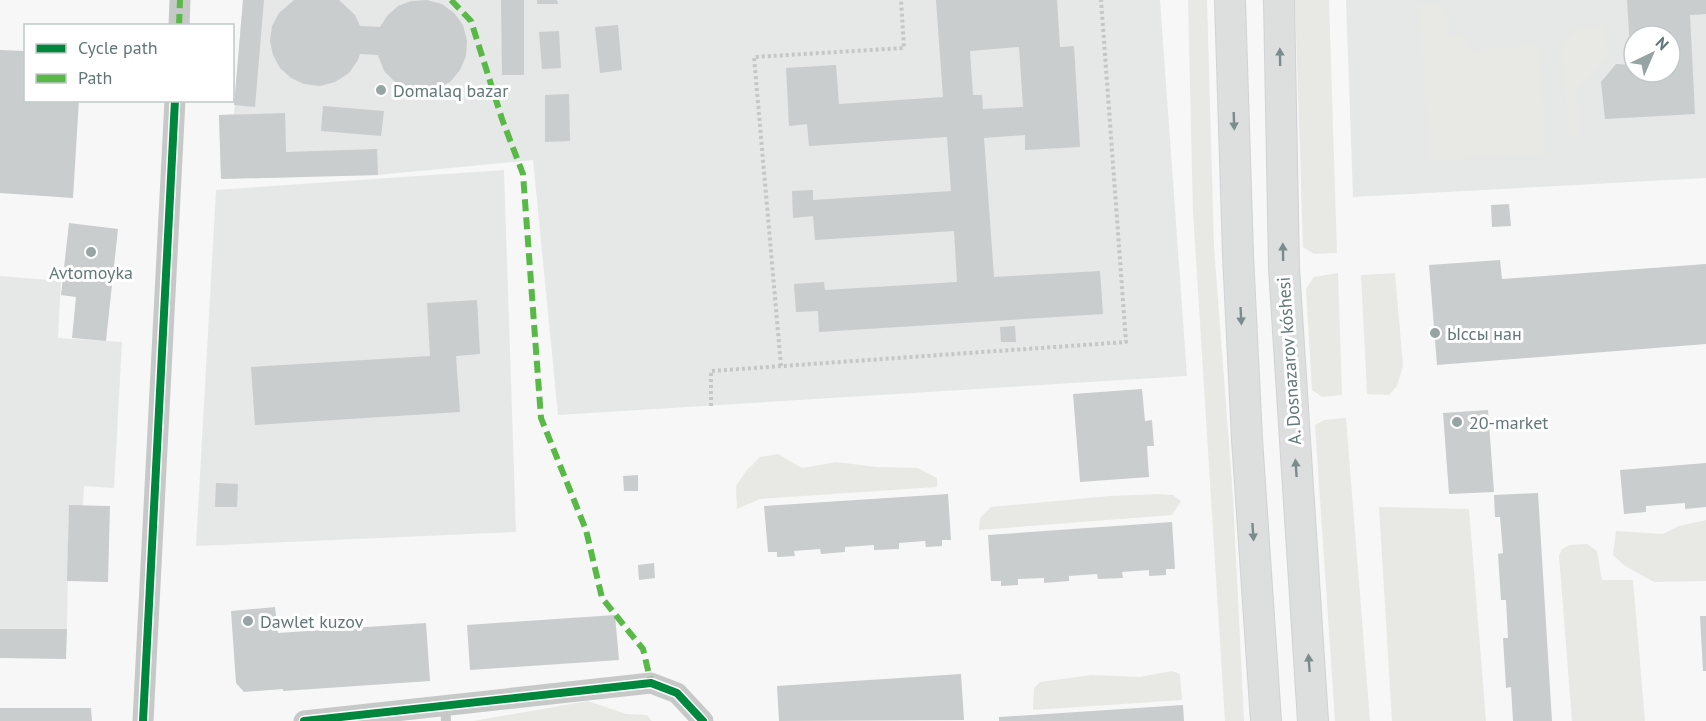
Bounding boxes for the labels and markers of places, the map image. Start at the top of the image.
place label: Domalaq bazar [393,79,508,102]
marker: Domalaq bazar [374,83,388,97]
marker: Avtomoyka [84,245,98,259]
place label: Avtomoyka [49,261,133,284]
place label: Ыссы нан [1447,322,1522,345]
marker: Ыссы нан [1428,326,1442,340]
place label: 20-market [1469,411,1548,434]
marker: 20-market [1450,415,1464,429]
place label: Dawlet kuzov [260,610,364,633]
marker: Dawlet kuzov [241,614,255,628]

